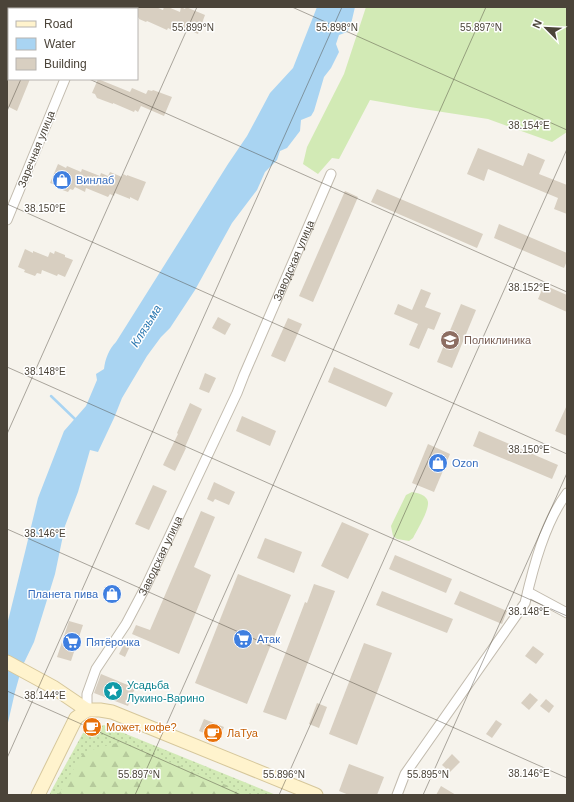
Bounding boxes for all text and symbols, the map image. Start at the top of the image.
legend [8,8,138,80]
north arrow [526,8,566,48]
text: Road [44,17,73,31]
text: N [530,18,544,30]
text: 55.899°N [172,22,214,33]
text: 55.898°N [316,22,358,33]
text: 55.897°N [460,22,502,33]
text: Water [44,37,76,51]
text: Building [44,57,87,71]
street label: Заречная улица [15,108,57,189]
text: 38.154°E [508,120,550,131]
shop icon: Винлаб [51,169,73,191]
place label: Винлаб [76,174,114,186]
text: 38.150°E [24,203,66,214]
street label: Заводская улица [271,218,317,303]
text: 38.152°E [508,282,550,293]
water label: Клязьма [128,302,165,350]
school or university icon: Поликлиника [439,329,461,351]
place label: Поликлиника [464,334,532,346]
text: 38.148°E [24,366,66,377]
text: 38.150°E [508,444,550,455]
shop icon: Ozon [427,452,449,474]
place label: Ozon [452,457,478,469]
street label: Заводская улица [136,513,185,598]
text: 38.146°E [24,528,66,539]
shop icon: Планета пива [101,583,123,605]
place label: Планета пива [28,588,99,600]
text: 38.148°E [508,606,550,617]
supermarket icon: Атак [232,628,254,650]
supermarket icon: Пятёрочка [61,631,83,653]
place label: Атак [257,633,280,645]
place label: Пятёрочка [86,636,141,648]
place label: Усадьба Лукино-Варино [127,679,205,704]
place icon: Усадьба Лукино-Варино [102,680,124,702]
text: 38.144°E [24,690,66,701]
cafe icon: Может, кофе? [81,716,103,738]
place label: Может, кофе? [106,721,177,733]
cafe icon: ЛаТуа [202,722,224,744]
place label: ЛаТуа [227,727,259,739]
text: 38.146°E [508,768,550,779]
text: 55.897°N [118,769,160,780]
text: 55.896°N [263,769,305,780]
text: 55.895°N [407,769,449,780]

